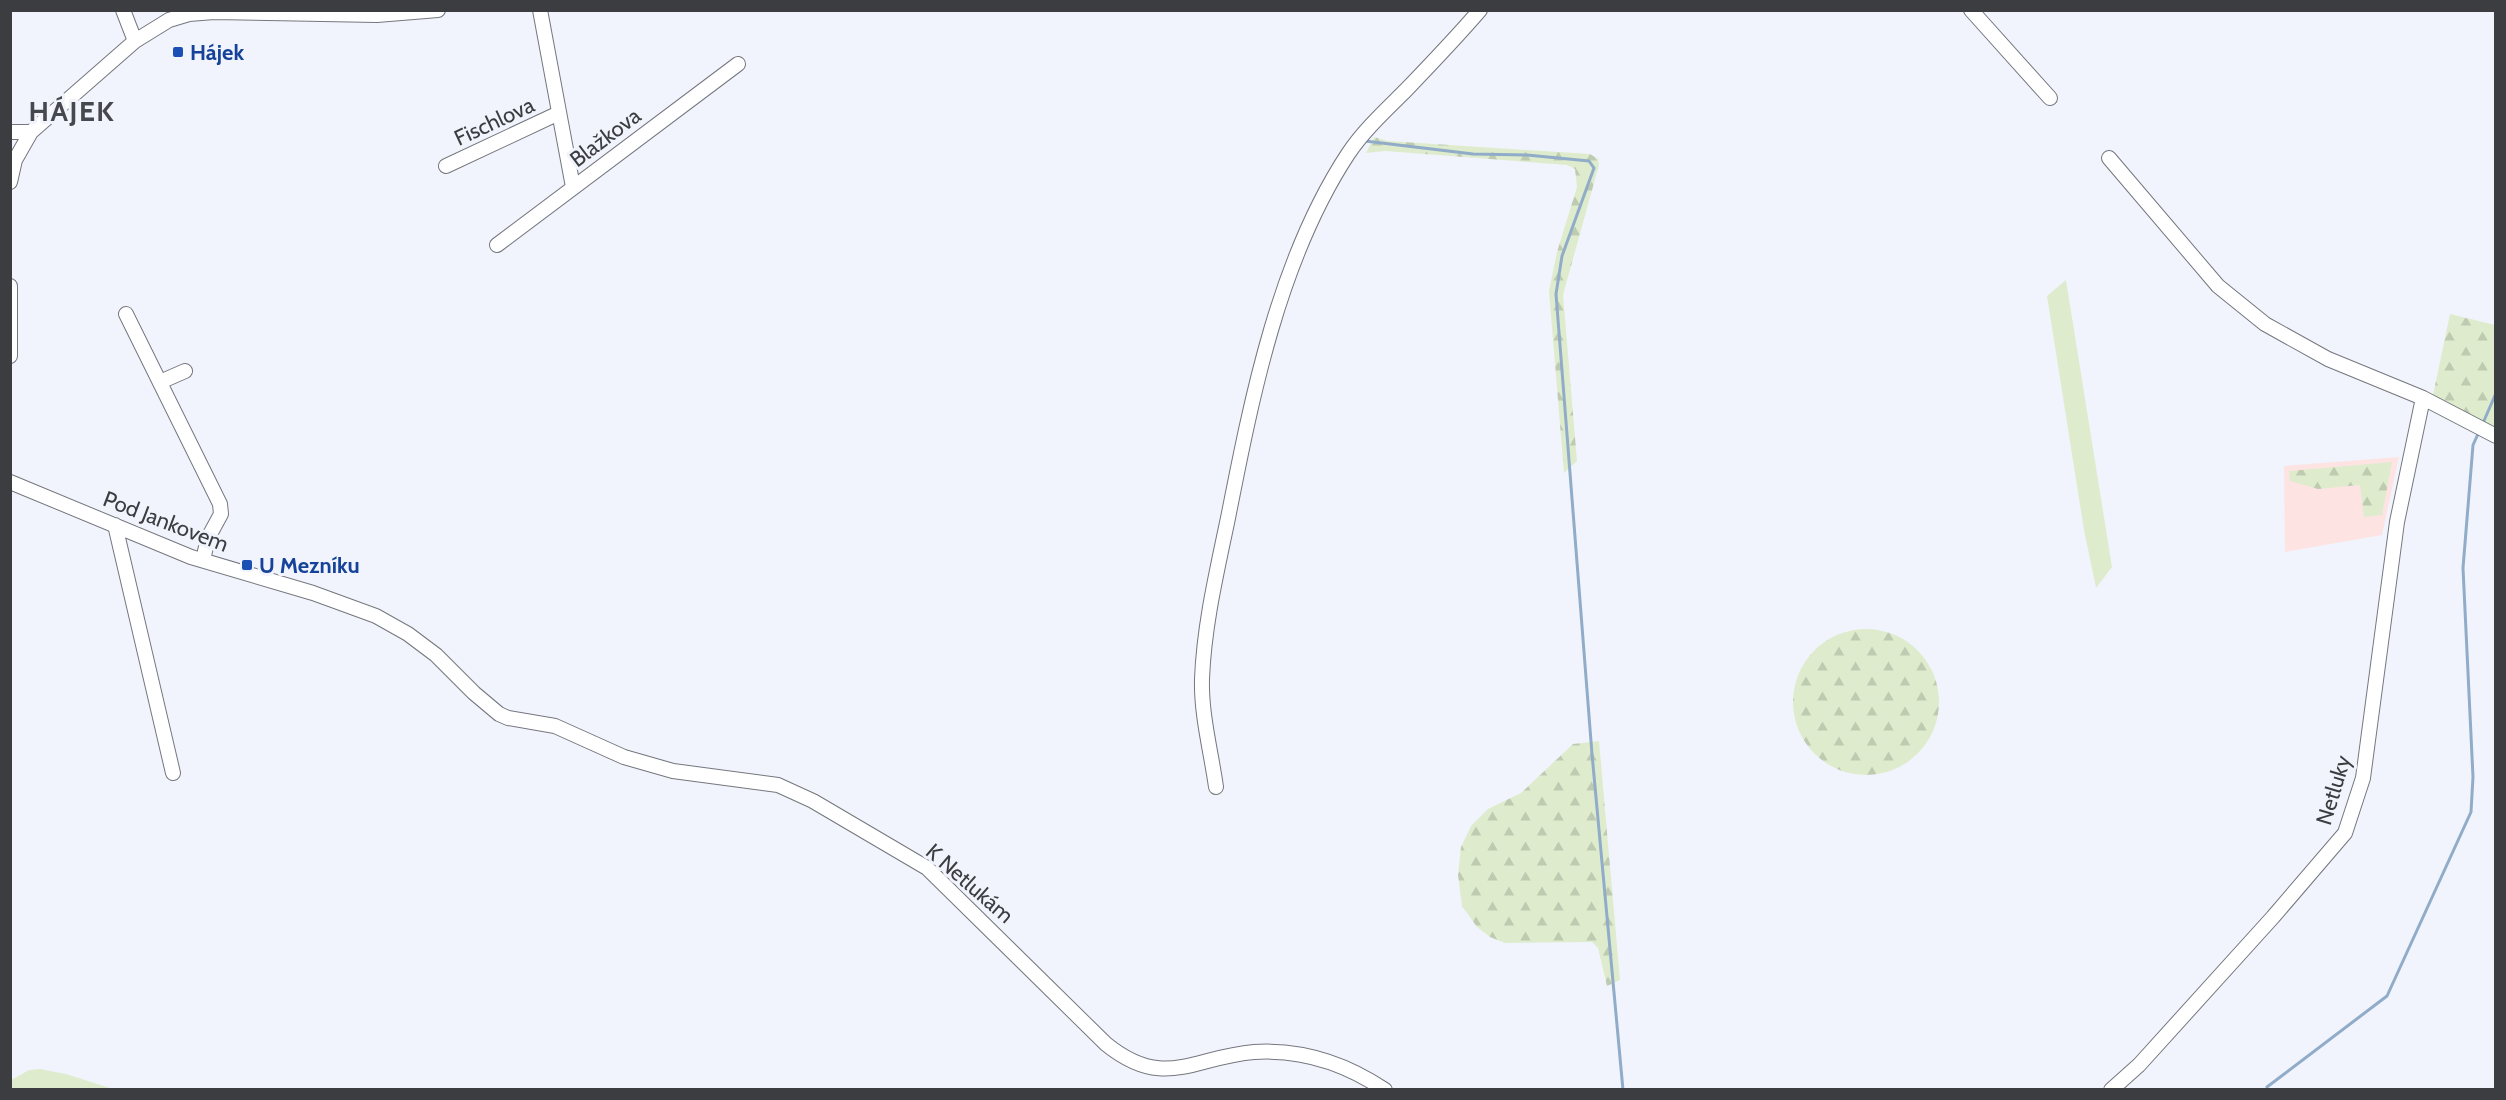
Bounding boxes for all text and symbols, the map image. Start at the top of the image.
place label: Hájek [190,39,244,66]
marker: Hájek [171,45,185,59]
street label: Fischlova [450,91,539,152]
district label: HÁJEK [29,94,115,128]
street label: Blažkova [565,102,646,173]
street label: Pod Jankovem [99,485,232,558]
place label: U Mezníku [259,552,360,579]
marker: U Mezníku [240,558,254,572]
street label: Netluky [2310,752,2357,828]
street label: K Netlukám [920,838,1019,929]

